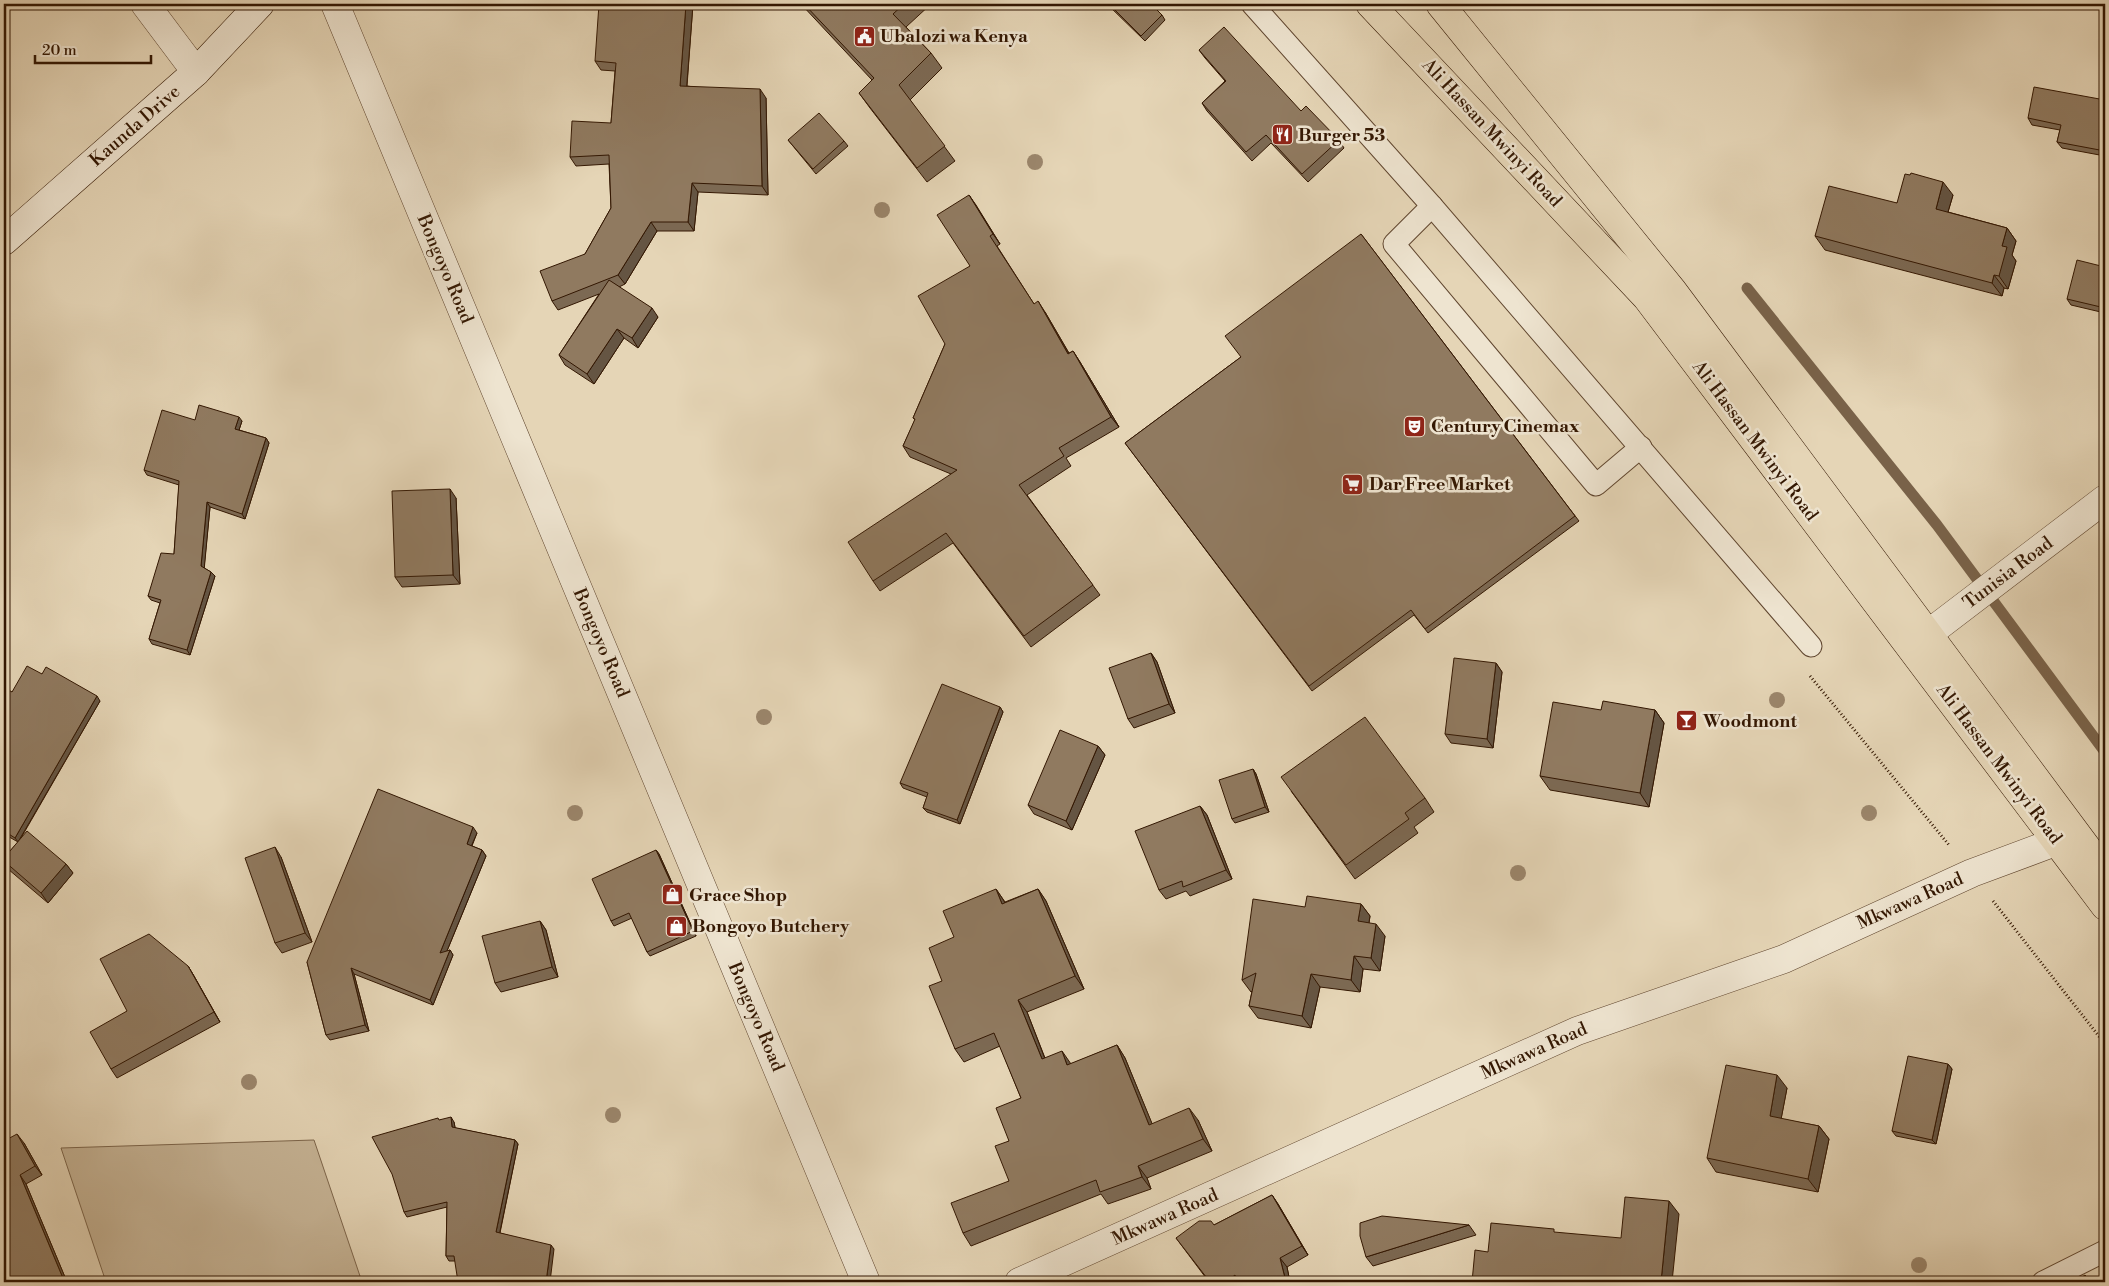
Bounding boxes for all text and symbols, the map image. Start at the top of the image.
public building icon: Ubalozi wa Kenya [852,24,876,48]
place label: Ubalozi wa Kenya [880,25,1028,48]
scale bar [35,32,151,64]
text: 20 m [42,41,77,60]
street label: Ali Hassan Mwinyi Road [1416,53,1567,213]
street label: Kaunda Drive [85,80,185,172]
restaurant icon: Burger 53 [1270,123,1294,147]
place label: Burger 53 [1298,124,1385,147]
street label: Bongoyo Road [411,210,479,328]
street label: Ali Hassan Mwinyi Road [1687,355,1823,526]
theatre icon: Century Cinemax [1403,414,1427,438]
place label: Century Cinemax [1431,415,1580,438]
supermarket icon: Dar Free Market [1341,472,1365,496]
place label: Dar Free Market [1369,473,1511,496]
street label: Tunisia Road [1959,531,2058,614]
street label: Bongoyo Road [567,584,635,702]
street label: Ali Hassan Mwinyi Road [1931,678,2067,849]
bar icon: Woodmont [1675,709,1699,733]
place label: Woodmont [1702,710,1797,733]
street label: Mkwawa Road [1853,867,1967,935]
shop icon: Grace Shop [661,883,685,907]
place label: Grace Shop [689,884,787,907]
shop icon: Bongoyo Butchery [664,914,688,938]
place label: Bongoyo Butchery [692,915,850,938]
street label: Bongoyo Road [722,958,790,1076]
street label: Mkwawa Road [1477,1017,1591,1085]
street label: Mkwawa Road [1108,1183,1222,1251]

